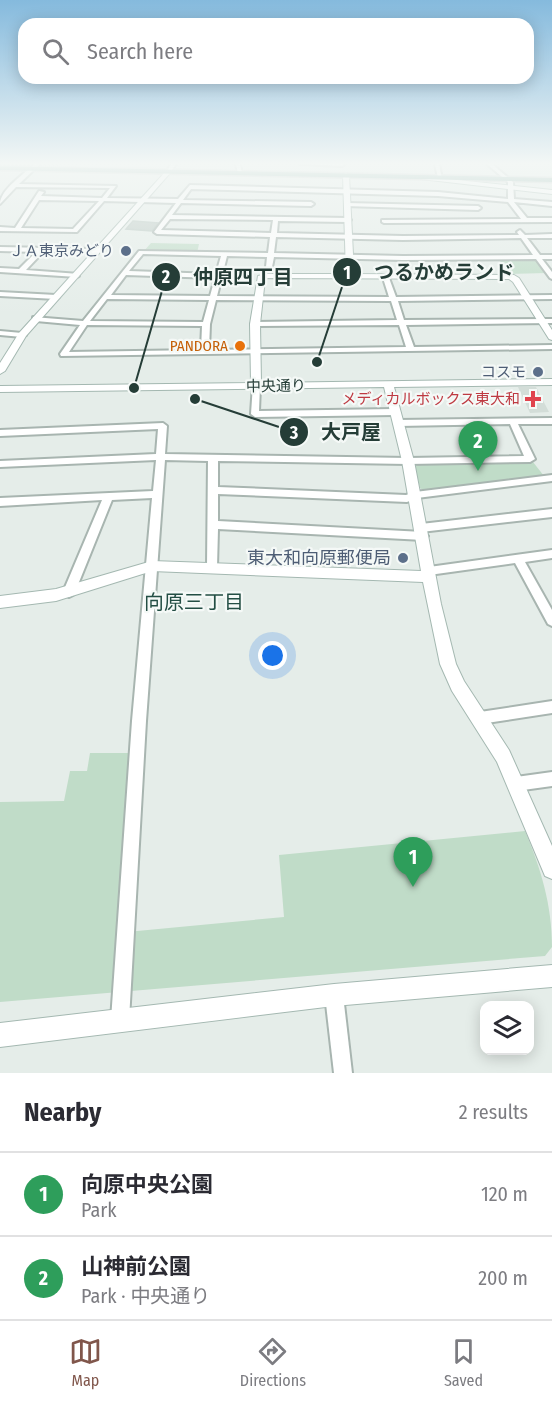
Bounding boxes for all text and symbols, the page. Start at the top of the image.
search box [18,18,534,84]
icon: search [39,35,72,68]
text: Search here [87,38,193,65]
place label: ＪＡ東京みどり [9,242,114,260]
marker: ＪＡ東京みどり [119,244,133,258]
callout: つるかめランド [332,253,526,291]
callout: 仲原四丁目 [151,258,305,296]
text: つるかめランド [374,260,514,284]
text: 1 [343,262,351,284]
text: 仲原四丁目 [193,265,293,289]
text: 2 [161,266,170,288]
place label: PANDORA [170,337,228,355]
marker: PANDORA [233,339,247,353]
place label: コスモ [481,363,526,381]
marker: コスモ [531,365,545,379]
street label: 中央通り [246,376,306,396]
place label: メディカルボックス東大和 [341,390,520,408]
marker: メディカルボックス東大和 [524,390,542,408]
callout: 大戸屋 [279,413,393,451]
text: 大戸屋 [321,420,381,444]
text: 3 [289,422,299,444]
pin: 2 [458,422,498,471]
place label: 東大和向原郵便局 [247,547,391,569]
marker: 東大和向原郵便局 [396,551,410,565]
district label: 向原三丁目 [144,590,244,614]
your location [258,641,287,670]
pin: 1 [394,838,432,887]
map controls [480,1001,534,1055]
button: layers [480,1001,534,1055]
text: Nearby [24,1097,101,1128]
text: 2 results [459,1100,528,1124]
text: 向原中央公園 [81,1171,213,1198]
text: 1 [39,1182,48,1206]
text: 120 m [481,1182,528,1206]
text: Park [81,1198,117,1222]
text: 山神前公園 [81,1253,191,1280]
text: 2 [39,1266,48,1290]
text: 200 m [478,1266,528,1290]
text: Park · 中央通り [81,1284,210,1308]
tab: Map [69,1335,102,1390]
tab: Directions [240,1335,306,1390]
tab: Saved [444,1335,483,1390]

